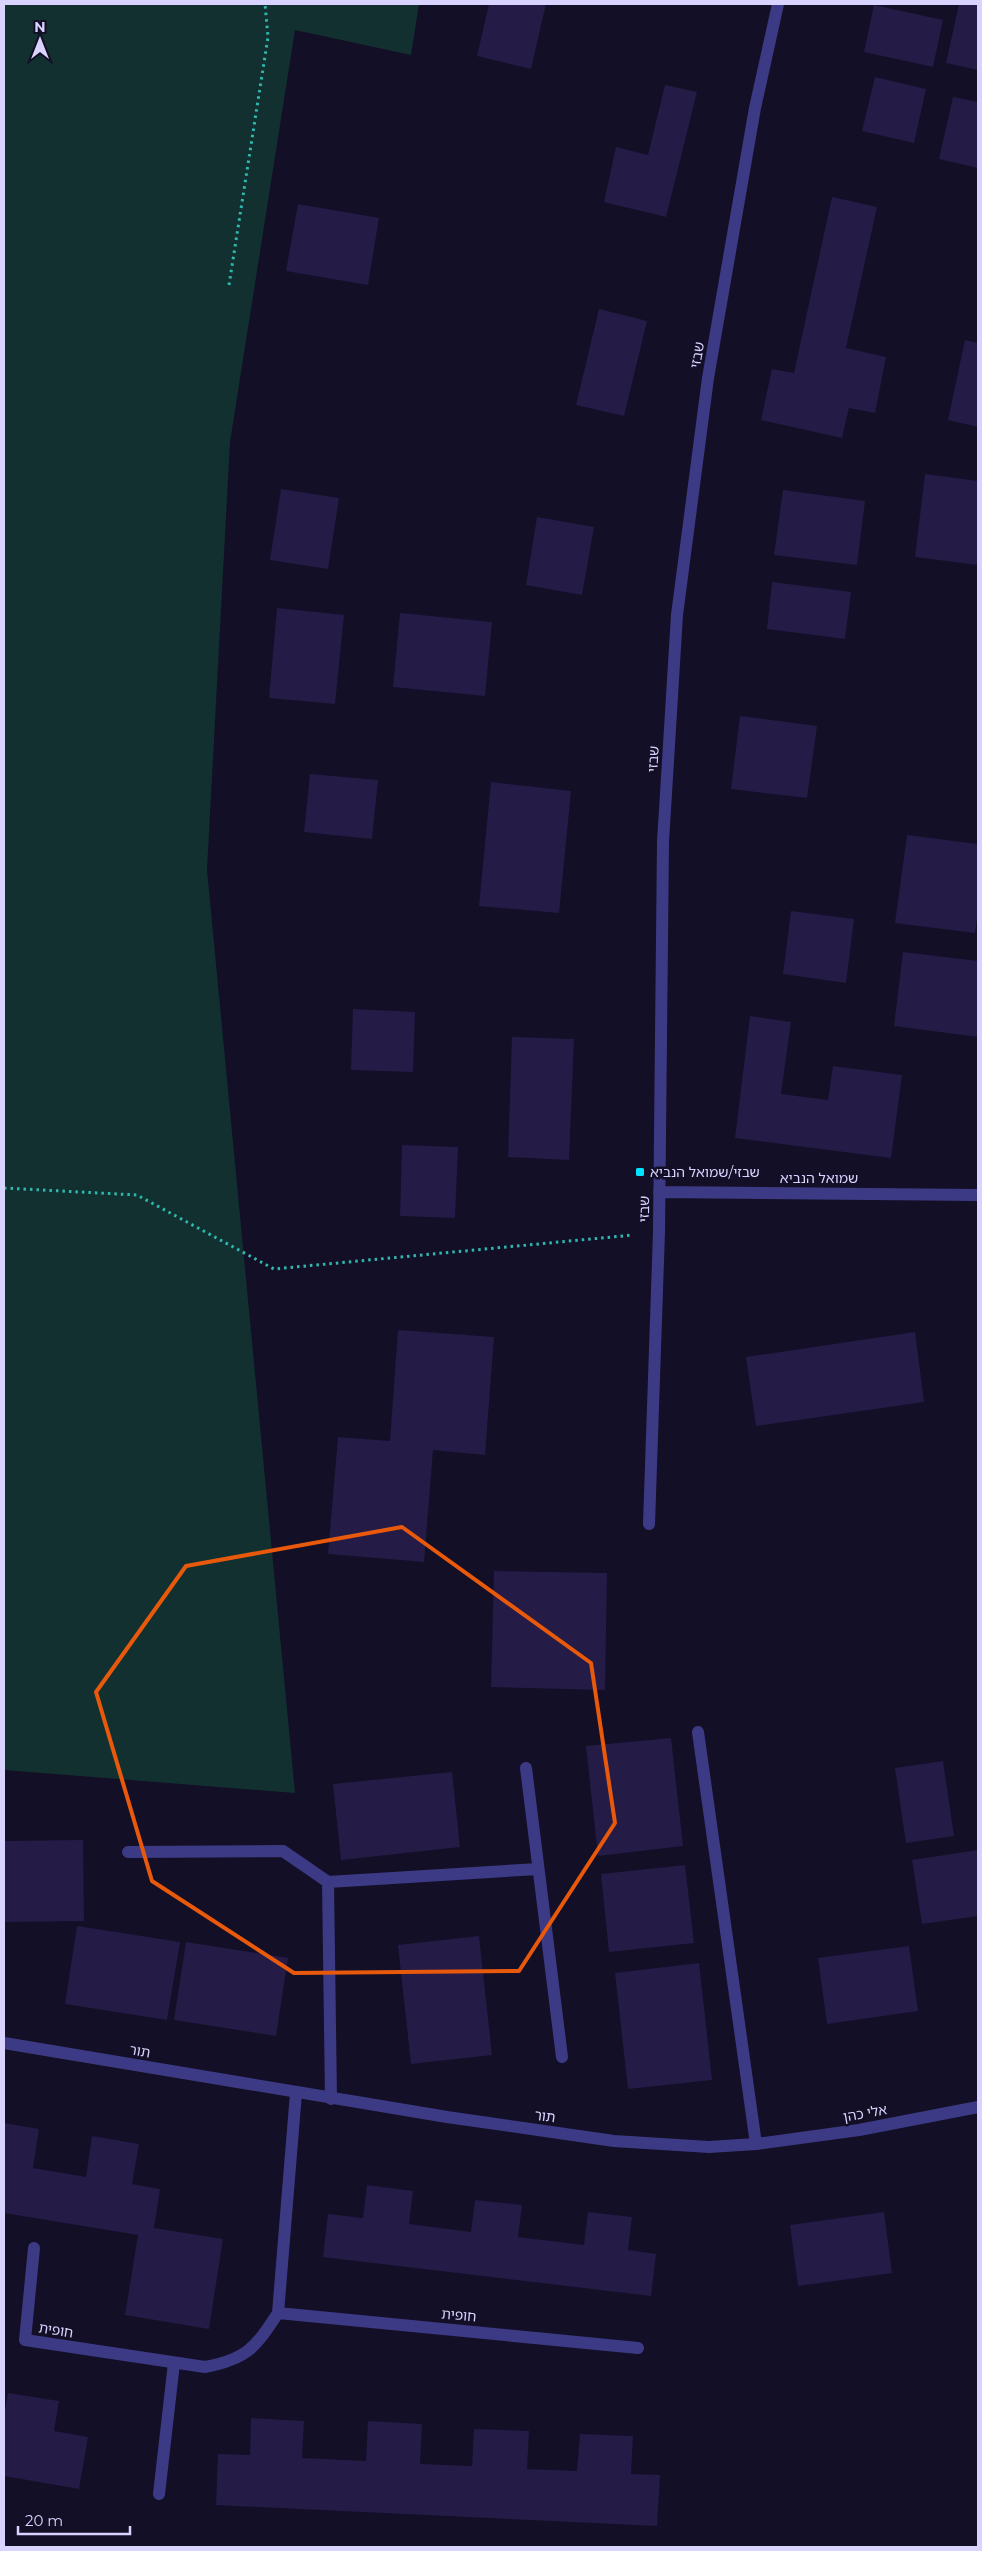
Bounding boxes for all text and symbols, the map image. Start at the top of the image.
north arrow [15,15,65,65]
text: N [34,18,46,36]
street label: שבזי [686,340,708,370]
street label: שבזי [643,745,663,773]
place label: שבזי/שמואל הנביא [650,1163,760,1181]
marker: שבזי/שמואל הנביא [634,1166,646,1178]
street label: שמואל הנביא [780,1169,858,1187]
street label: שבזי [635,1196,653,1222]
street label: תור [128,2040,152,2062]
street label: אלי כהן [842,2100,889,2126]
street label: תור [533,2106,557,2126]
street label: חופית [441,2305,477,2325]
street label: חופית [37,2318,75,2342]
scale bar [18,2504,130,2536]
text: 20 m [25,2511,63,2530]

